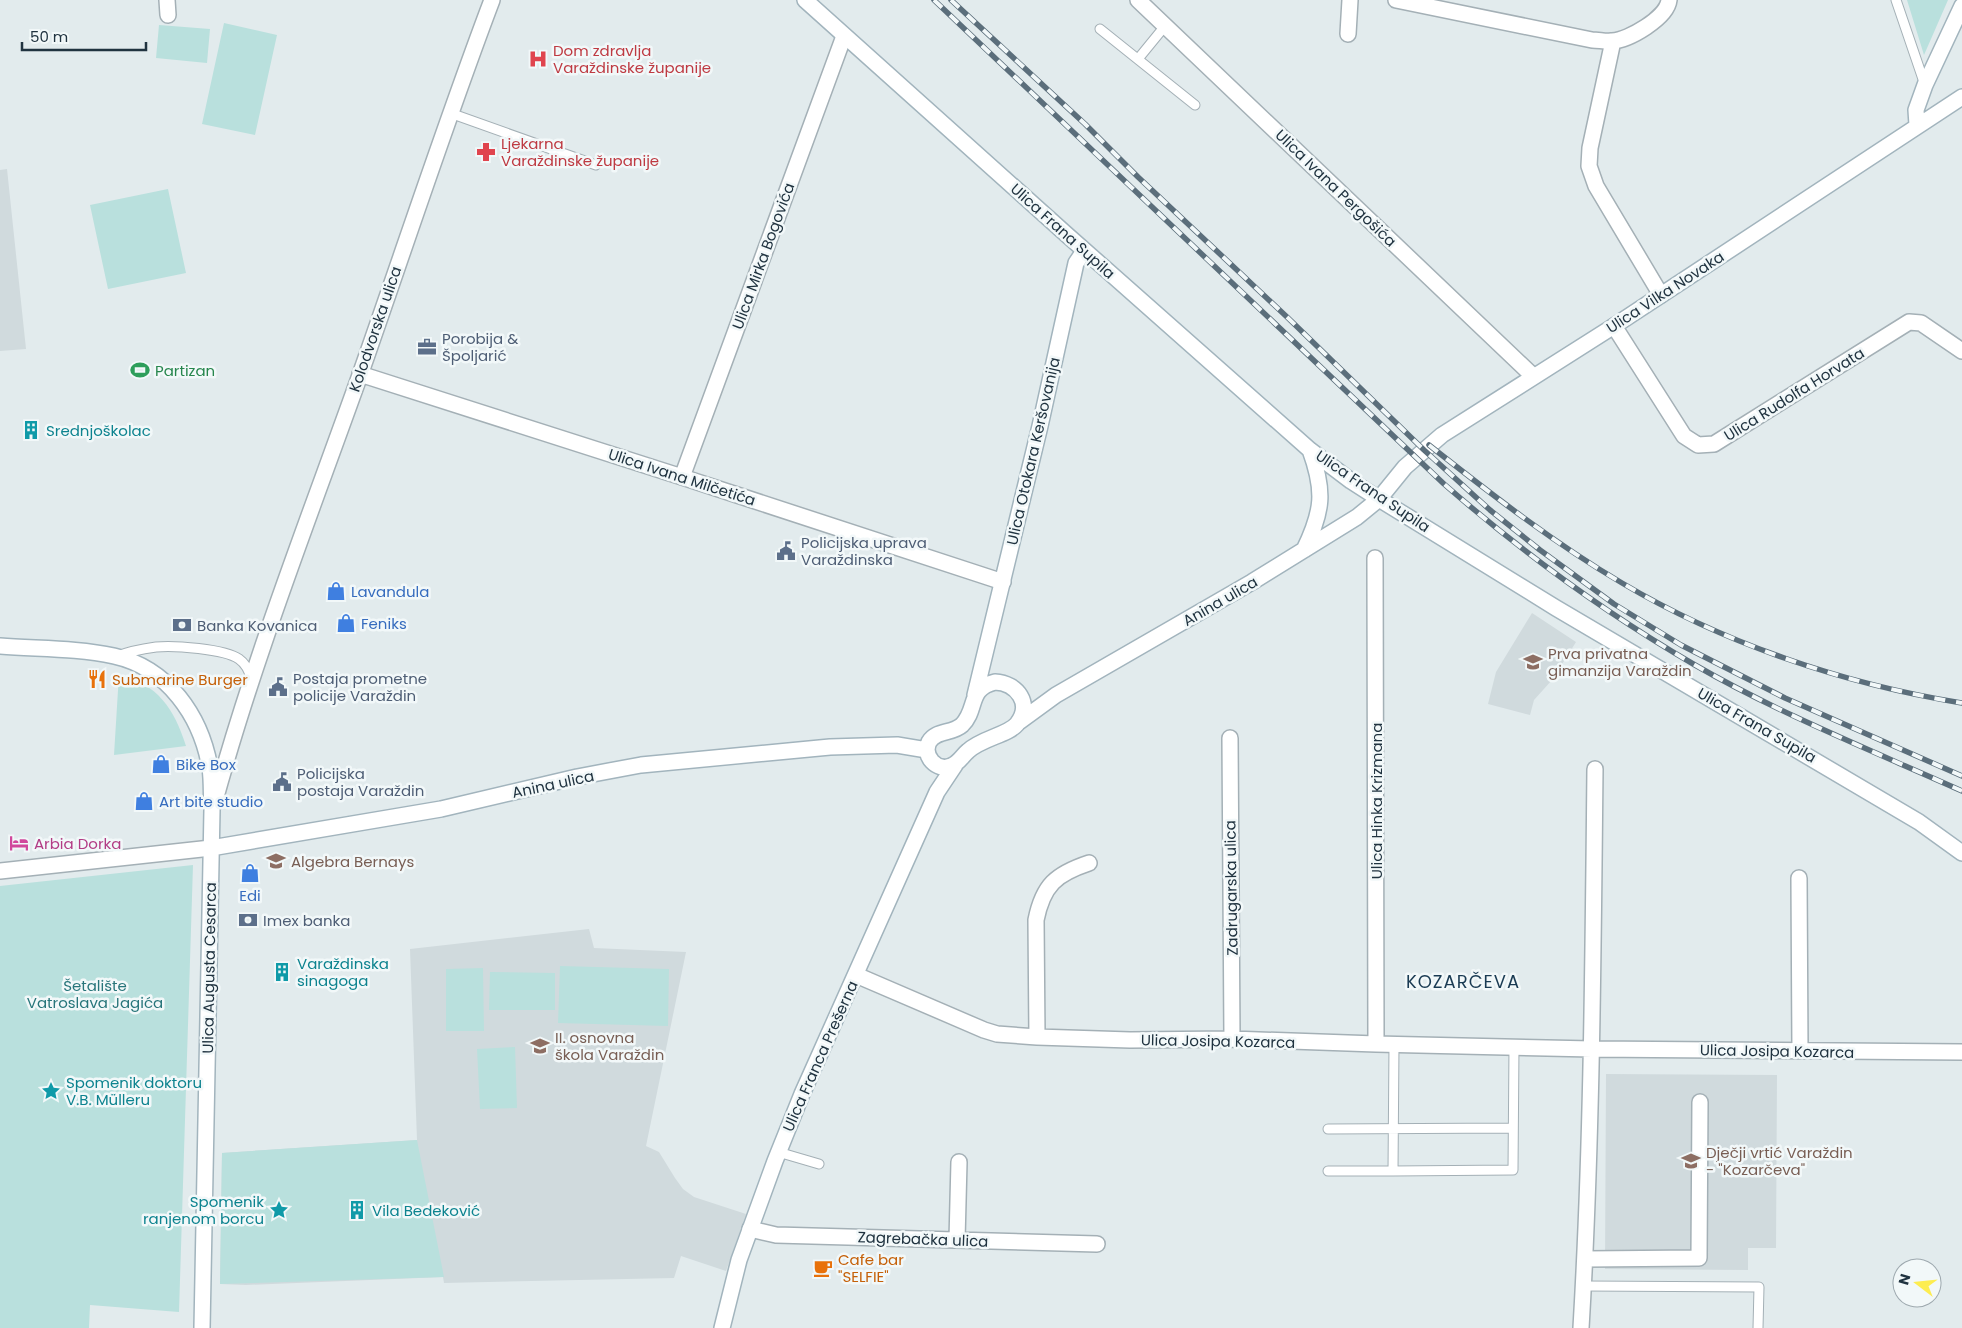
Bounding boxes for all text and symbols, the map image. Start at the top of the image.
scale bar [22,20,146,52]
text: 50 m [30,26,68,47]
place label: Dom zdravlja Varaždinske županije [553,40,711,78]
hospital icon: Dom zdravlja Varaždinske županije [527,48,549,70]
street label: Ulica Ivana Pergošića [1271,125,1401,251]
place label: Ljekarna Varaždinske županije [501,133,659,171]
pharmacy icon: Ljekarna Varaždinske županije [475,141,497,163]
street label: Ulica Frana Supila [1006,178,1120,284]
street label: Ulica Mirka Bogovića [727,180,799,332]
street label: Ulica Vilka Novaka [1602,246,1728,338]
street label: Kolodvorska ulica [344,263,406,395]
place label: Porobija & Špoljarić [442,328,518,366]
office icon: Porobija & Špoljarić [416,336,438,358]
street label: Ulica Rudolfa Horvata [1720,342,1868,446]
street label: Ulica Otokara Keršovanija [1001,355,1065,547]
sports icon: Partizan [129,359,151,381]
place label: Partizan [155,360,215,381]
building icon: Srednjoškolac [20,419,42,441]
place label: Srednjoškolac [46,420,151,441]
street label: Ulica Ivana Milčetića [606,443,758,511]
street label: Ulica Frana Supila [1312,445,1434,537]
place label: Policijska uprava Varaždinska [801,532,927,570]
public building icon: Policijska uprava Varaždinska [775,540,797,562]
street label: Anina ulica [1179,571,1261,631]
shop icon: Lavandula [325,580,347,602]
place label: Lavandula [351,581,429,602]
shop icon: Feniks [335,612,357,634]
place label: Feniks [361,613,407,634]
bank icon: Banka Kovanica [171,614,193,636]
place label: Banka Kovanica [197,615,317,636]
place label: Prva privatna gimanzija Varaždin [1548,643,1692,681]
school or university icon: Prva privatna gimanzija Varaždin [1522,651,1544,673]
restaurant icon: Submarine Burger [86,668,108,690]
place label: Postaja prometne policije Varaždin [293,668,427,706]
place label: Submarine Burger [112,669,248,690]
public building icon: Postaja prometne policije Varaždin [267,676,289,698]
street label: Ulica Frana Supila [1694,682,1820,768]
street label: Ulica Hinka Krizmana [1366,723,1387,879]
shop icon: Bike Box [150,753,172,775]
place label: Bike Box [176,754,236,775]
place label: Policijska postaja Varaždin [297,763,424,801]
street label: Anina ulica [510,765,596,803]
public building icon: Policijska postaja Varaždin [271,771,293,793]
shop icon: Art bite studio [133,790,155,812]
place label: Art bite studio [159,791,263,812]
street label: Zadrugarska ulica [1219,820,1243,956]
hotel icon: Arbia Dorka [8,832,30,854]
place label: Arbia Dorka [34,833,121,854]
school or university icon: Algebra Bernays [265,850,287,872]
place label: Algebra Bernays [291,851,414,872]
shop icon: Edi [239,862,261,884]
street label: Ulica Augusta Cesarca [197,882,221,1054]
place label: Edi [239,885,261,906]
bank icon: Imex banka [237,909,259,931]
place label: Imex banka [263,910,350,931]
place label: Varaždinska sinagoga [297,953,389,991]
building icon: Varaždinska sinagoga [271,961,293,983]
district label: KOZARČEVA [1406,969,1520,994]
park label: Šetalište Vatroslava Jagića [27,975,163,1013]
street label: Ulica Franca Prešerna [777,977,863,1135]
place label: II. osnovna škola Varaždin [555,1027,664,1065]
street label: Ulica Josipa Kozarca [1141,1029,1295,1053]
school or university icon: II. osnovna škola Varaždin [529,1035,551,1057]
street label: Ulica Josipa Kozarca [1700,1039,1854,1063]
place label: Spomenik doktoru V.B. Mülleru [66,1072,202,1110]
place icon: Spomenik doktoru V.B. Mülleru [40,1080,62,1102]
place label: Dječji vrtić Varaždin - "Kozarčeva" [1706,1142,1853,1180]
school or university icon: Dječji vrtić Varaždin - "Kozarčeva" [1680,1150,1702,1172]
place label: Spomenik ranjenom borcu [143,1191,264,1229]
place icon: Spomenik ranjenom borcu [268,1199,290,1221]
building icon: Vila Bedeković [346,1199,368,1221]
place label: Vila Bedeković [372,1200,480,1221]
street label: Zagrebačka ulica [857,1226,989,1252]
place label: Cafe bar "SELFIE" [838,1249,904,1287]
cafe icon: Cafe bar "SELFIE" [812,1257,834,1279]
north arrow [1892,1258,1942,1308]
text: N [1893,1272,1916,1287]

